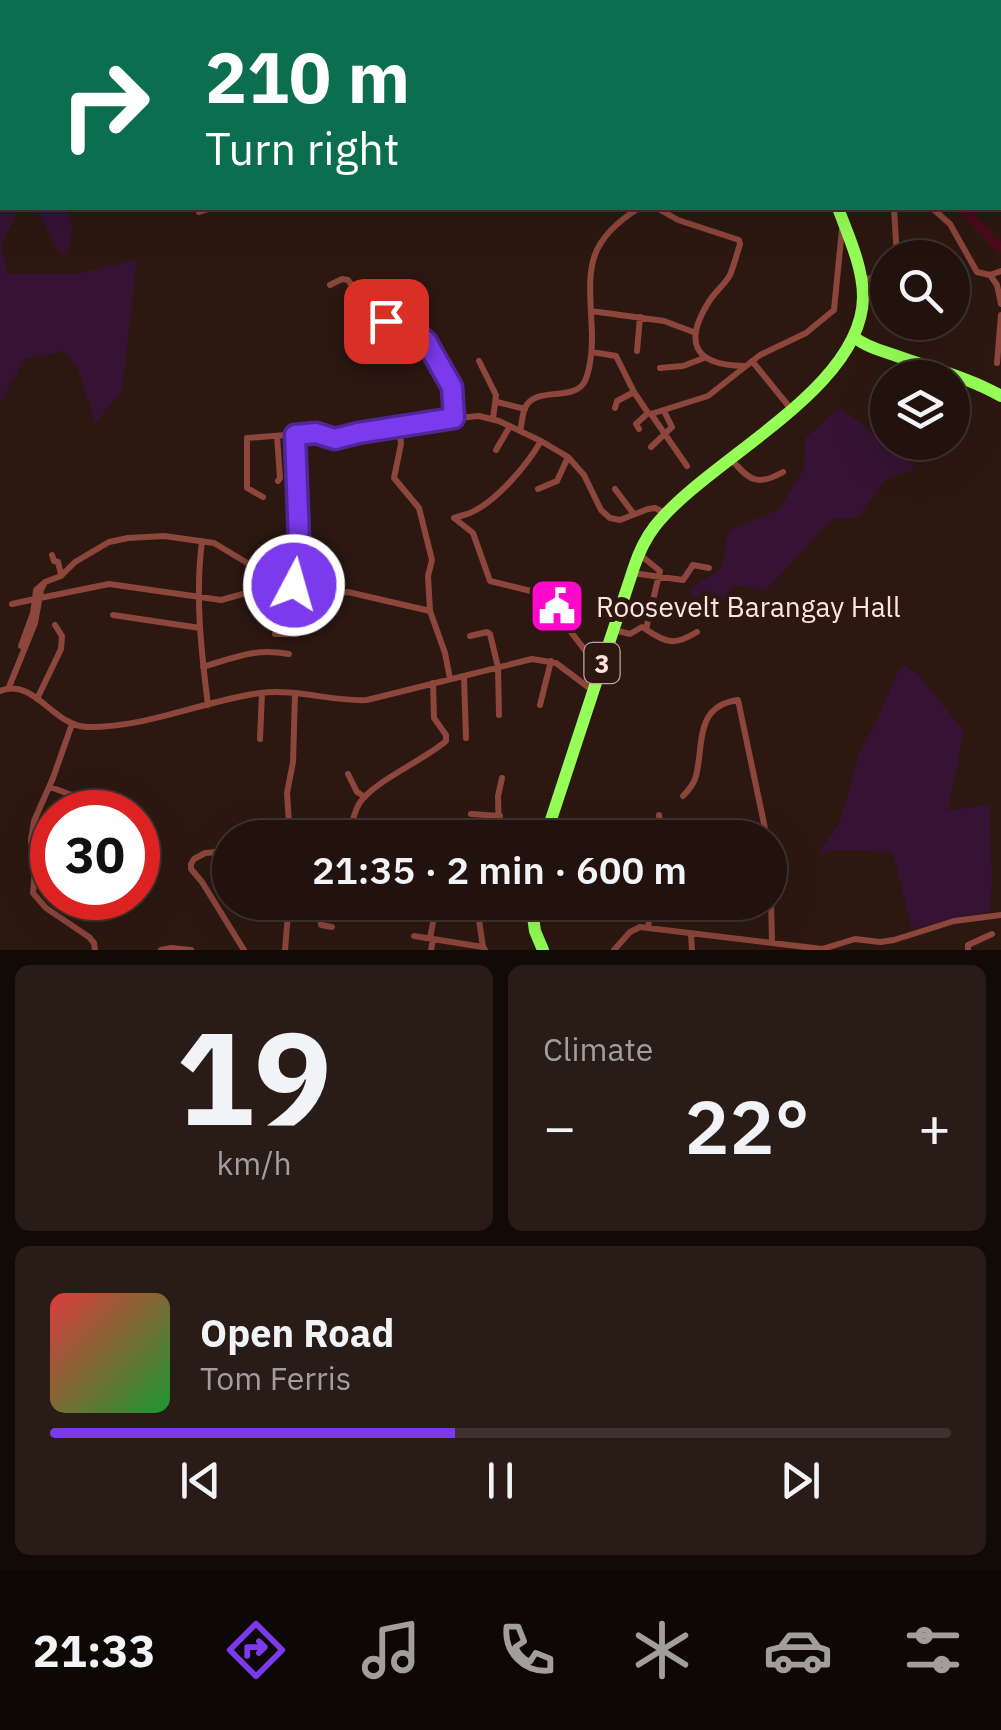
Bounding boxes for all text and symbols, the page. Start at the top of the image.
text: 210 m [205,31,410,122]
icon: right [40,40,170,170]
text: Turn right [205,119,400,177]
map controls [870,240,970,460]
button: search [870,240,970,340]
pin [344,279,429,364]
icon: arrive [359,294,414,349]
button: layers [870,360,970,460]
position arrow [242,533,346,637]
public building icon: Roosevelt Barangay Hall [527,576,587,636]
place label: Roosevelt Barangay Hall [596,588,901,625]
road number: 3 [584,643,620,683]
speed limit sign: 30 [30,790,160,920]
text: 21:35 · 2 min · 600 m [312,845,687,894]
text: 19 [176,992,332,1161]
text: Climate [543,1028,653,1070]
text: 22° [684,1077,810,1175]
text: − [543,1091,576,1162]
text: + [918,1091,951,1162]
text: km/h [216,1142,292,1184]
text: Open Road [200,1308,394,1357]
text: Tom Ferris [200,1357,351,1399]
icon: previous [173,1453,228,1508]
icon: pause [473,1453,528,1508]
icon: next [773,1453,828,1508]
icon: directions [221,1615,291,1685]
icon: music [356,1615,426,1685]
icon: phone [492,1615,562,1685]
icon: climate [627,1615,697,1685]
icon: car [763,1615,833,1685]
icon: filters [898,1615,968,1685]
text: 21:33 [33,1621,156,1679]

